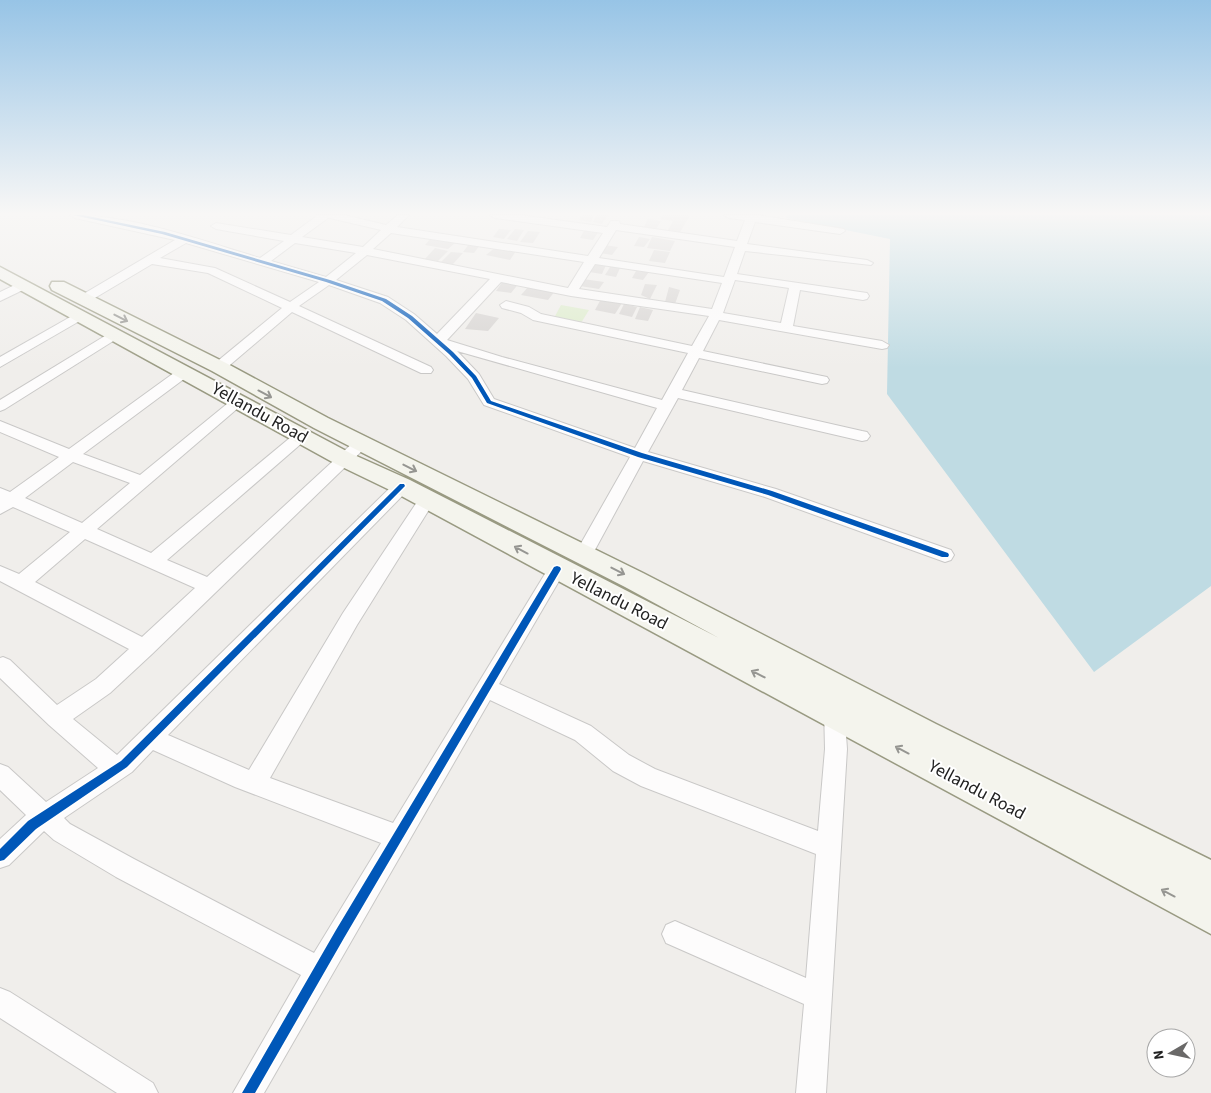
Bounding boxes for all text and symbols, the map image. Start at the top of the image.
one-way arrow [114,313,129,323]
street label: Yellandu Road [206,376,313,450]
one-way arrow [257,390,272,399]
one-way arrow [402,463,417,473]
one-way arrow [514,545,529,554]
street label: Yellandu Road [565,565,672,636]
one-way arrow [610,567,625,576]
one-way arrow [751,669,766,678]
one-way arrow [894,745,909,755]
street label: Yellandu Road [923,753,1030,826]
one-way arrow [1161,888,1176,897]
north arrow [1146,1028,1196,1078]
text: N [1149,1049,1170,1061]

